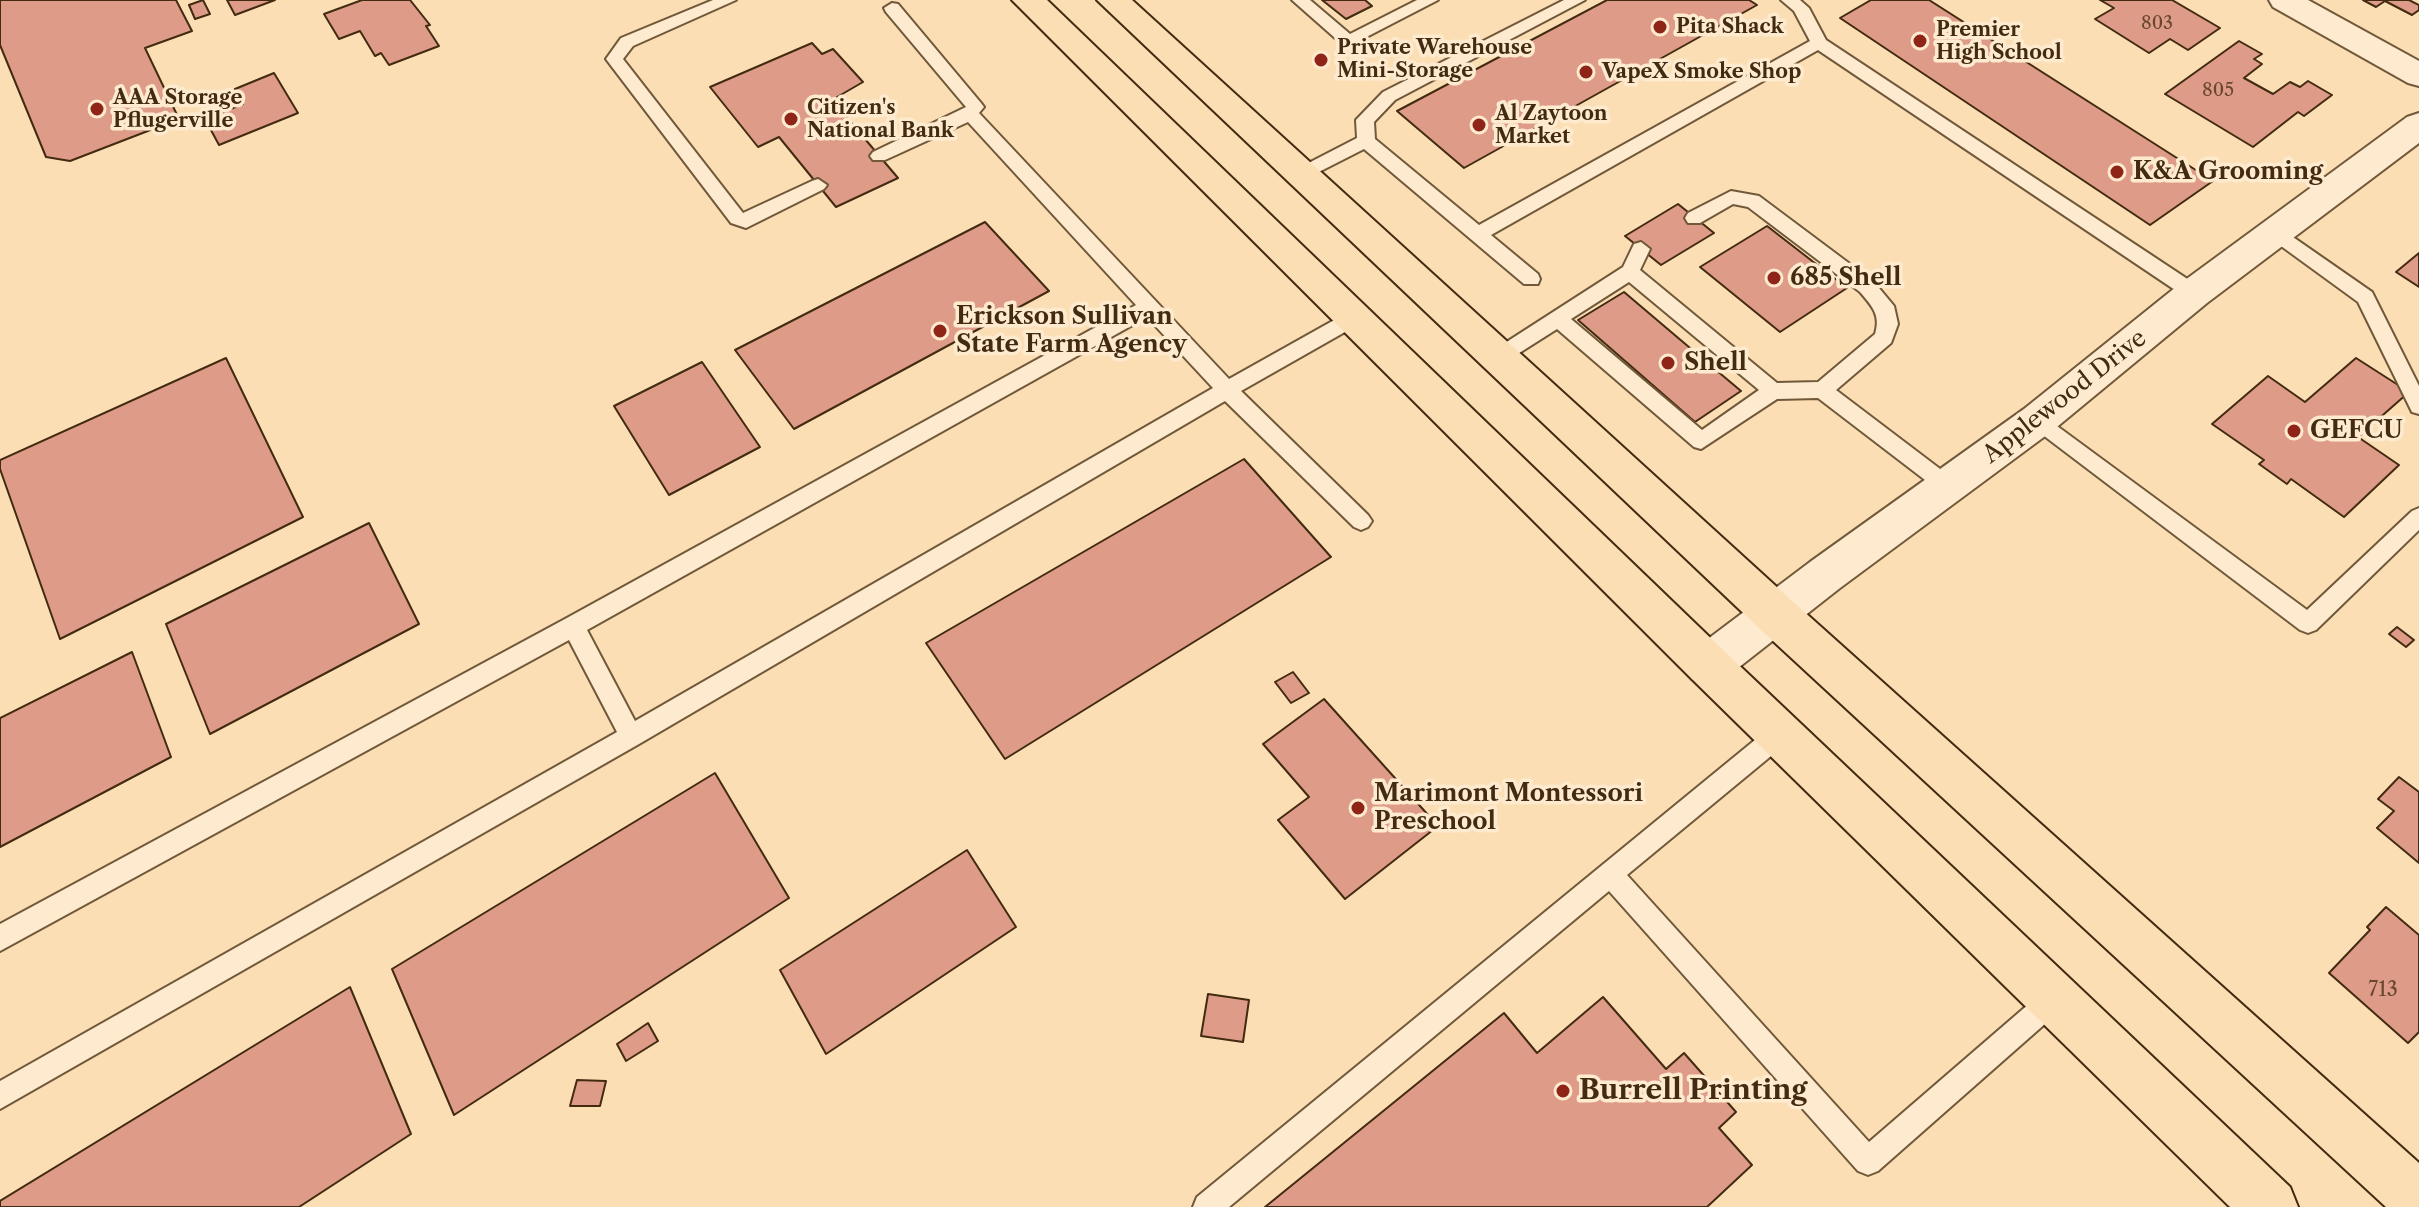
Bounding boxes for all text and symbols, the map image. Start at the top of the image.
house number: 803 [2141,13,2173,35]
place label: Pita Shack [1676,15,1784,39]
marker: Pita Shack [1651,18,1669,36]
place label: Premier High School [1936,18,2062,65]
marker: Premier High School [1911,32,1929,50]
place label: Private Warehouse Mini-Storage [1337,36,1532,83]
marker: Private Warehouse Mini-Storage [1312,51,1330,69]
place label: VapeX Smoke Shop [1602,60,1801,84]
marker: VapeX Smoke Shop [1577,63,1595,81]
house number: 805 [2202,80,2234,102]
place label: AAA Storage Pflugerville [113,86,242,133]
place label: Citizen's National Bank [807,96,954,143]
marker: AAA Storage Pflugerville [88,100,106,118]
place label: Al Zaytoon Market [1495,102,1608,149]
marker: Citizen's National Bank [782,110,800,128]
marker: Al Zaytoon Market [1470,116,1488,134]
place label: K&A Grooming [2133,158,2323,186]
marker: K&A Grooming [2108,163,2126,181]
place label: 685 Shell [1790,264,1901,292]
marker: 685 Shell [1765,269,1783,287]
place label: Erickson Sullivan State Farm Agency [956,303,1187,359]
marker: Erickson Sullivan State Farm Agency [931,322,949,340]
street label: Applewood Drive [1977,324,2153,470]
place label: Shell [1684,349,1747,377]
marker: Shell [1659,354,1677,372]
place label: GEFCU [2310,417,2403,445]
marker: GEFCU [2285,422,2303,440]
place label: Marimont Montessori Preschool [1374,780,1643,836]
marker: Marimont Montessori Preschool [1349,799,1367,817]
house number: 713 [2368,978,2398,1002]
place label: Burrell Printing [1579,1074,1808,1108]
marker: Burrell Printing [1554,1082,1572,1100]

